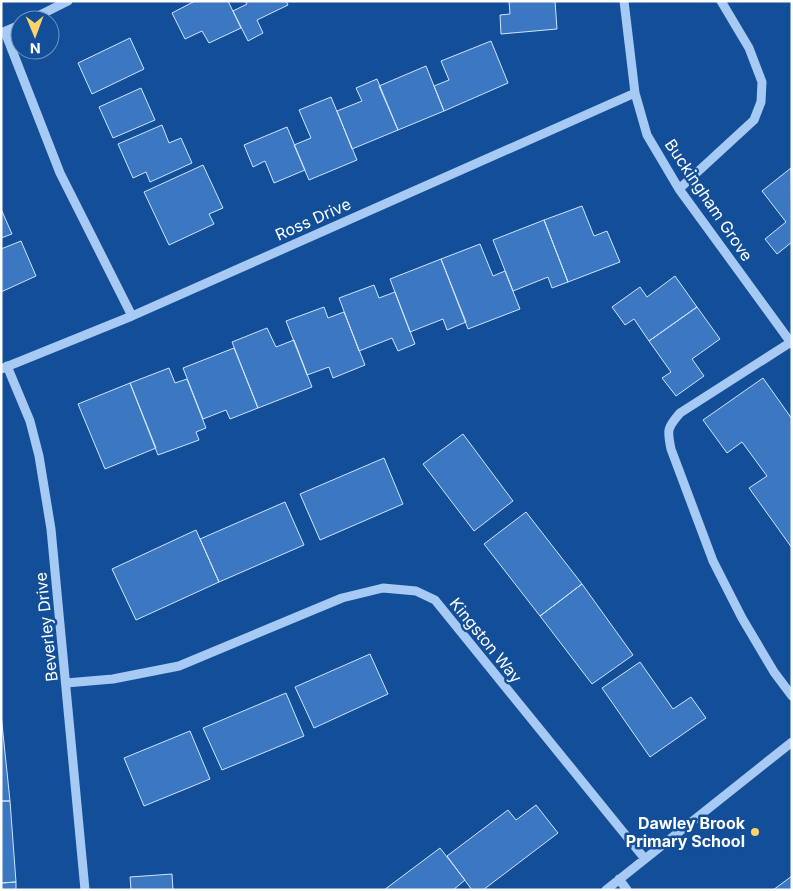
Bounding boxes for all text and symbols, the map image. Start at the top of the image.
north arrow [10,10,60,60]
text: N [30,40,41,57]
street label: Buckingham Grove [661,135,757,265]
street label: Ross Drive [272,193,354,245]
street label: Beverley Drive [30,571,62,683]
street label: Kingston Way [446,593,526,687]
place label: Dawley Brook Primary School [626,813,746,851]
marker: Dawley Brook Primary School [749,826,761,838]

